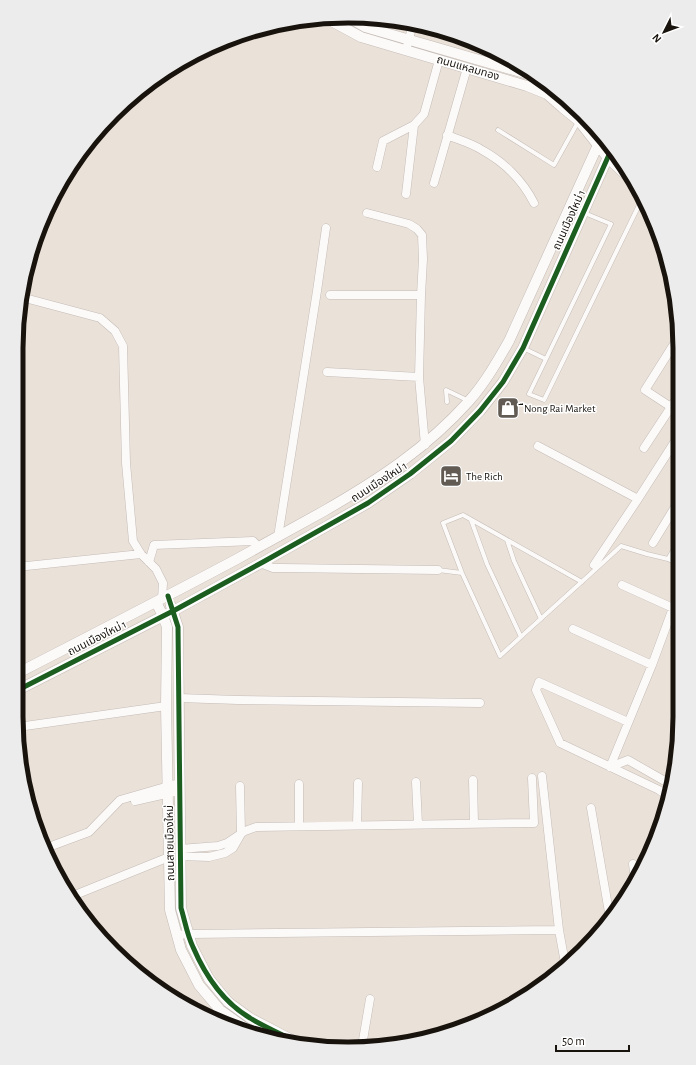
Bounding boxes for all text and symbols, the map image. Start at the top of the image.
north arrow [644,12,684,52]
text: N [650,32,664,45]
street label: ถนนแหลมทอง [435,54,501,82]
street label: ถนนเมืองใหม่ 1 [550,188,587,252]
shop icon: ืNong Rai Market [495,395,521,421]
place label: ืNong Rai Market [518,403,596,414]
street label: ถนนเมืองใหม่ 1 [348,459,409,504]
hotel icon: The Rich [438,463,464,489]
place label: The Rich [466,471,503,482]
street label: ถนนเมืองใหม่ 1 [65,618,128,658]
street label: ถนนสายเมืองใหม่ [163,805,176,881]
scale bar [556,1027,629,1053]
text: 50 m [562,1035,585,1047]

